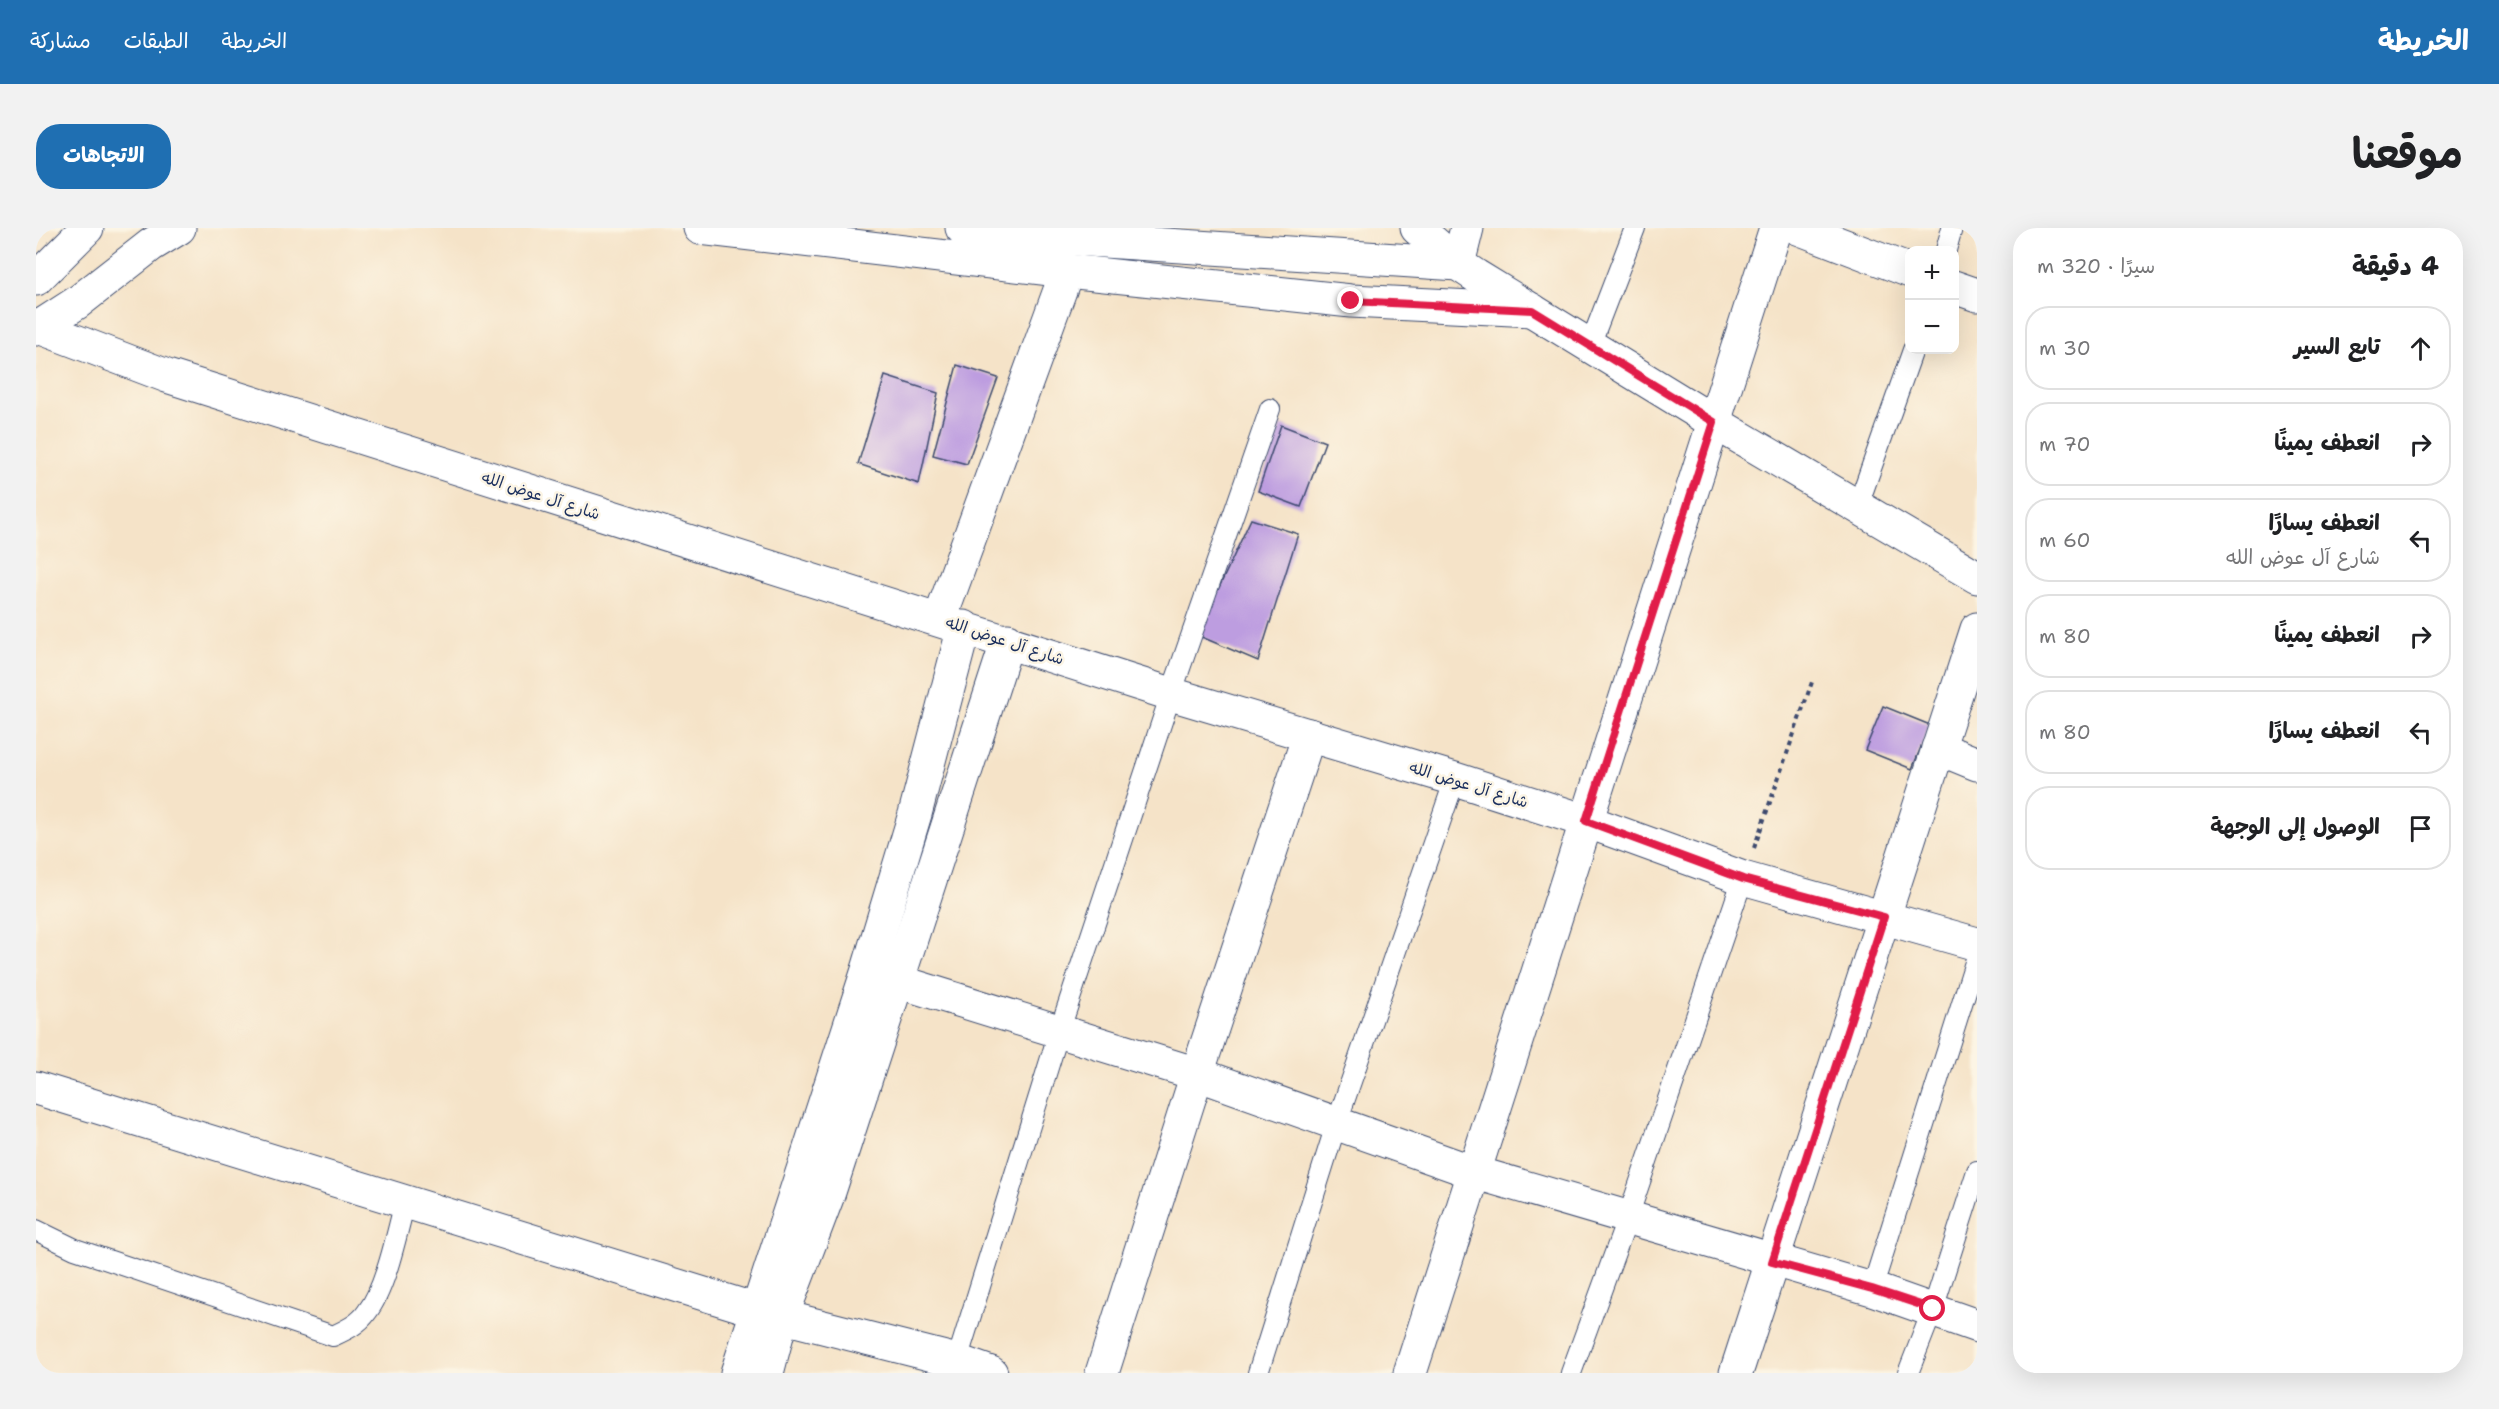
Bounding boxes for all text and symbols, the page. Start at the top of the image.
text: الخريطة [2378,21,2469,59]
text: مشاركة [30,27,91,55]
text: الطبقات [124,27,189,55]
text: الخريطة [222,27,287,55]
button: الاتجاهات [36,124,171,189]
text: موقعنا [2352,125,2463,181]
map controls [1905,246,1959,354]
button: + [1905,246,1959,300]
text: 4 دقيقة [2352,248,2439,283]
text: سيرًا · 320 m [2037,253,2155,279]
route end [1337,287,1363,313]
button: − [1905,300,1959,354]
text: تابع السير [2294,332,2380,361]
icon: ahead [2404,332,2437,365]
text: 30 m [2039,335,2091,361]
text: انعطف يمينًا [2274,428,2380,457]
icon: right [2404,428,2437,461]
text: 70 m [2039,431,2091,457]
street label: شارع آل عوض الله [479,466,603,525]
text: انعطف يسارًا [2268,508,2380,537]
icon: left [2404,524,2437,557]
text: 60 m [2039,527,2091,553]
text: شارع آل عوض الله [2226,544,2380,570]
street label: شارع آل عوض الله [943,611,1067,670]
text: انعطف يمينًا [2274,620,2380,649]
icon: right [2404,620,2437,653]
text: 80 m [2039,623,2091,649]
text: انعطف يسارًا [2268,716,2380,745]
icon: left [2404,716,2437,749]
text: 80 m [2039,719,2091,745]
street label: شارع آل عوض الله [1407,756,1531,813]
text: الوصول إلى الوجهة [2210,812,2380,841]
icon: arrive [2404,812,2437,845]
route start [1919,1295,1945,1321]

